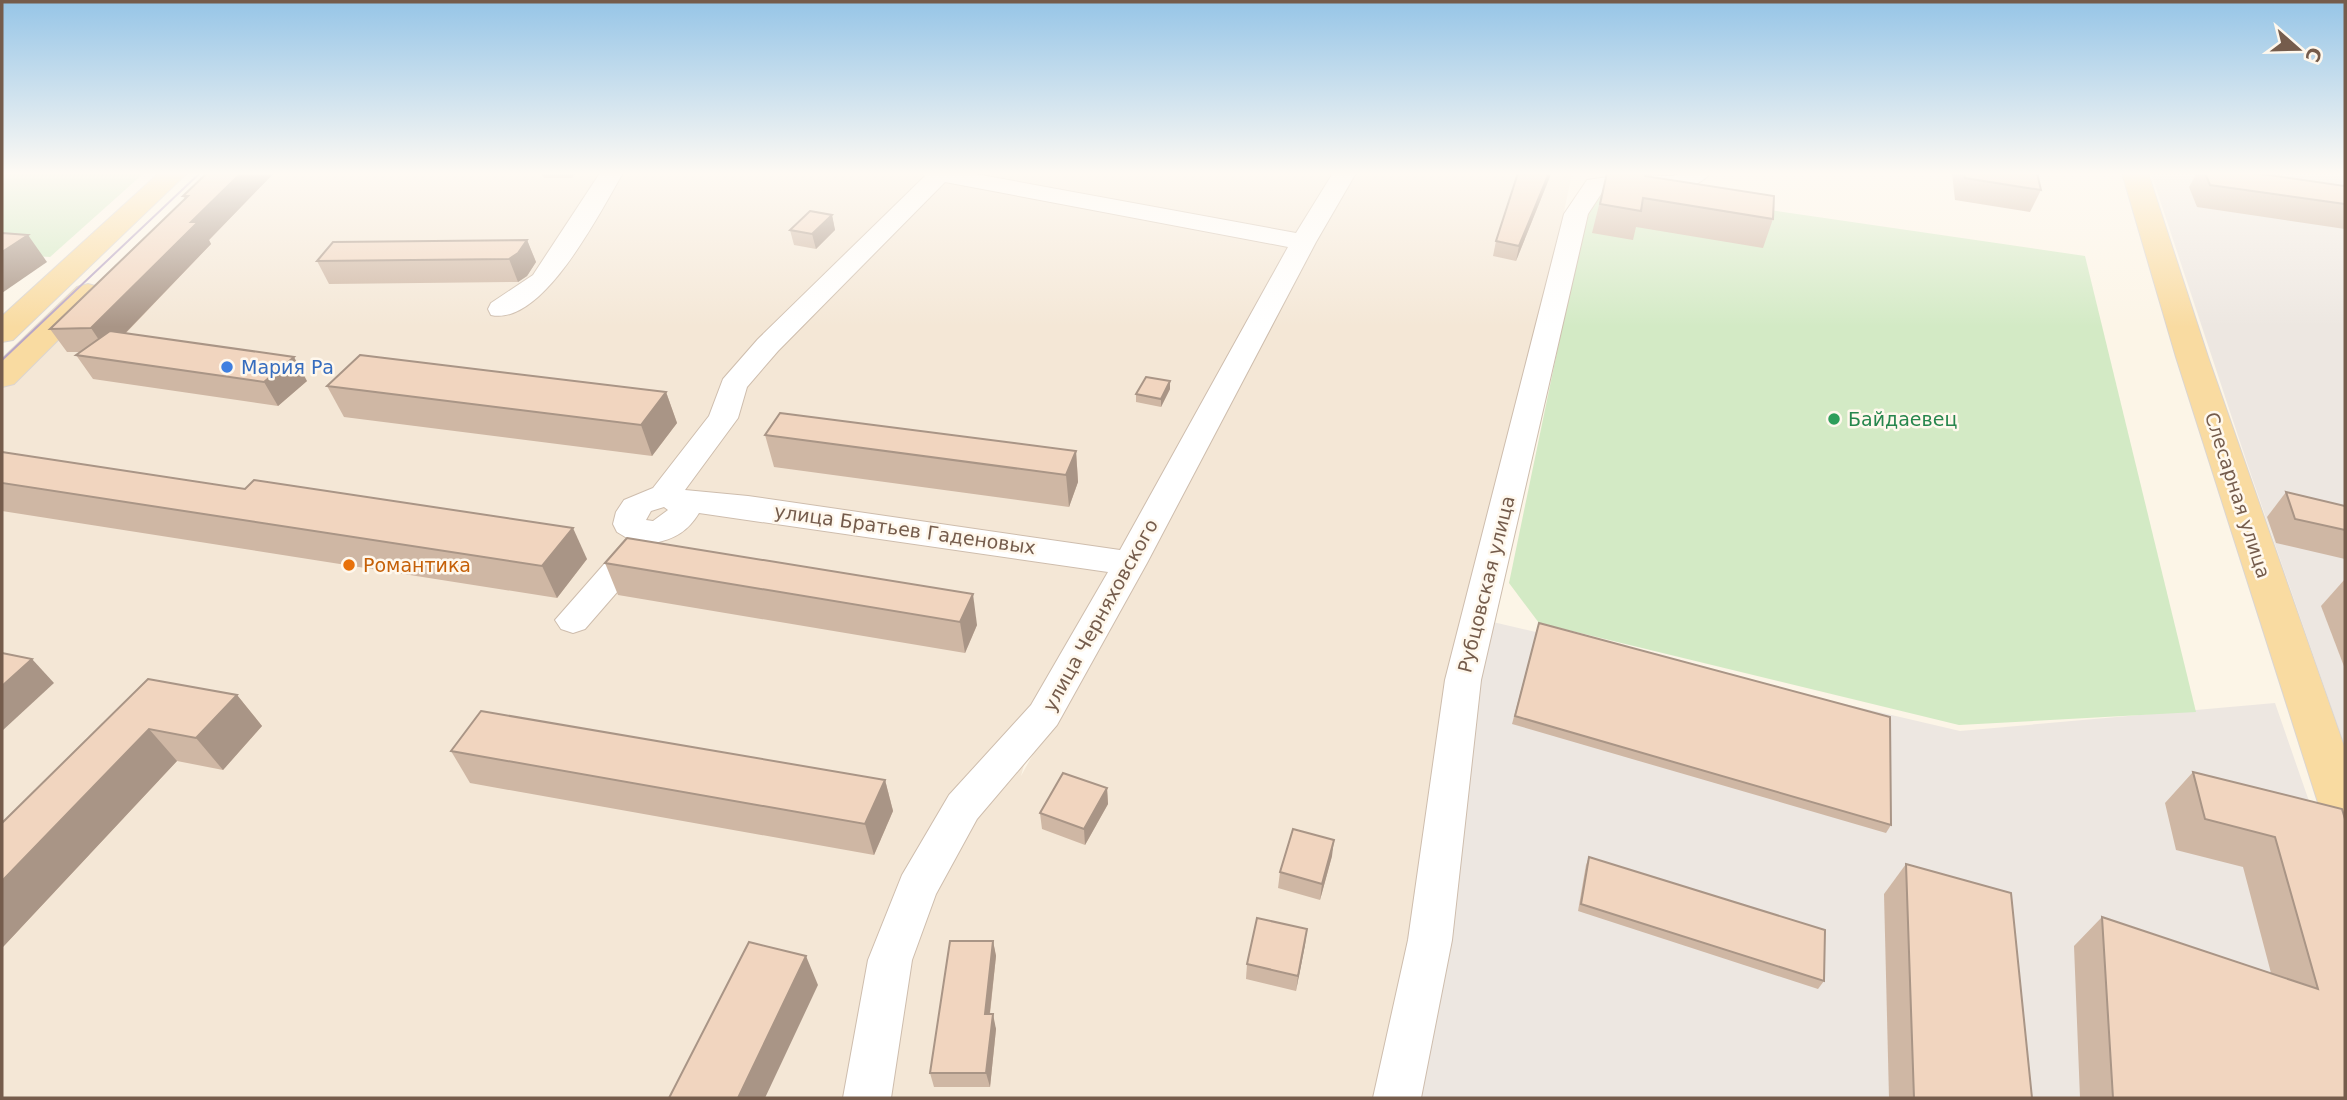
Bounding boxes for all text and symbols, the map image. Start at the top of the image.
north arrow [2263,14,2333,84]
text: С [2301,44,2327,65]
place label: Мария Ра [241,356,334,378]
marker: Мария Ра [219,359,235,375]
place label: Байдаевец [1848,408,1957,430]
street label: Слесарная улица [2201,409,2275,581]
marker: Байдаевец [1826,411,1842,427]
street label: Рубцовская улица [1453,493,1519,675]
street label: улица Братьев Гаденовых [773,500,1037,558]
street label: улица Черняховского [1038,515,1162,715]
place label: Романтика [363,554,471,576]
marker: Романтика [341,557,357,573]

